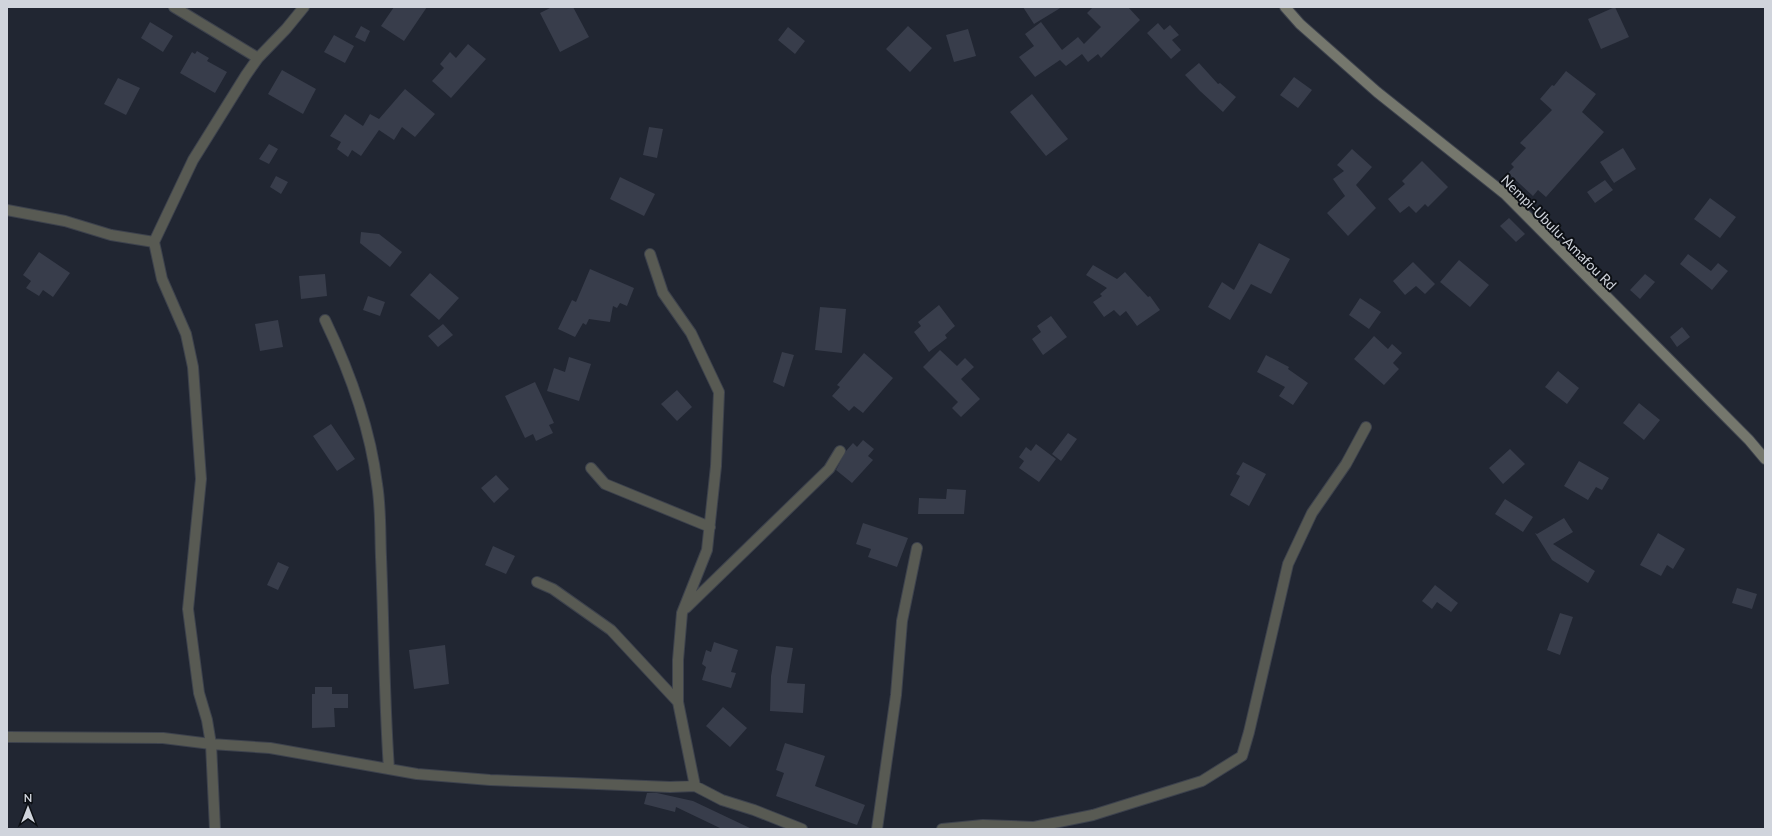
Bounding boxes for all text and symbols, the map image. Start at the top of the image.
street label: Nempi-Ubulu-Amafou Rd [1498,171,1620,293]
north arrow [8,788,48,828]
text: N [24,791,32,804]

